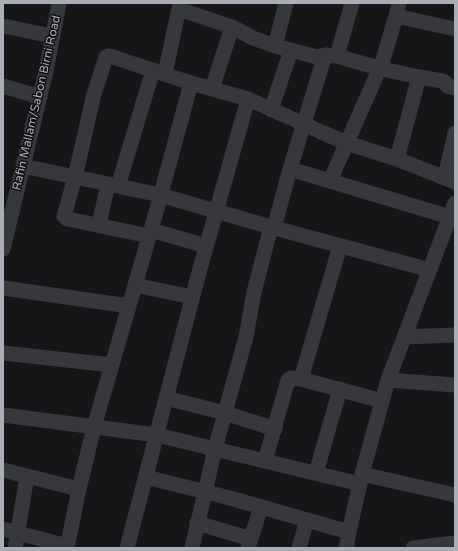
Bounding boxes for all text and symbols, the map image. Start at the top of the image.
street label: Rafin Mallam/Sabon Birni Road [10,14,64,192]

